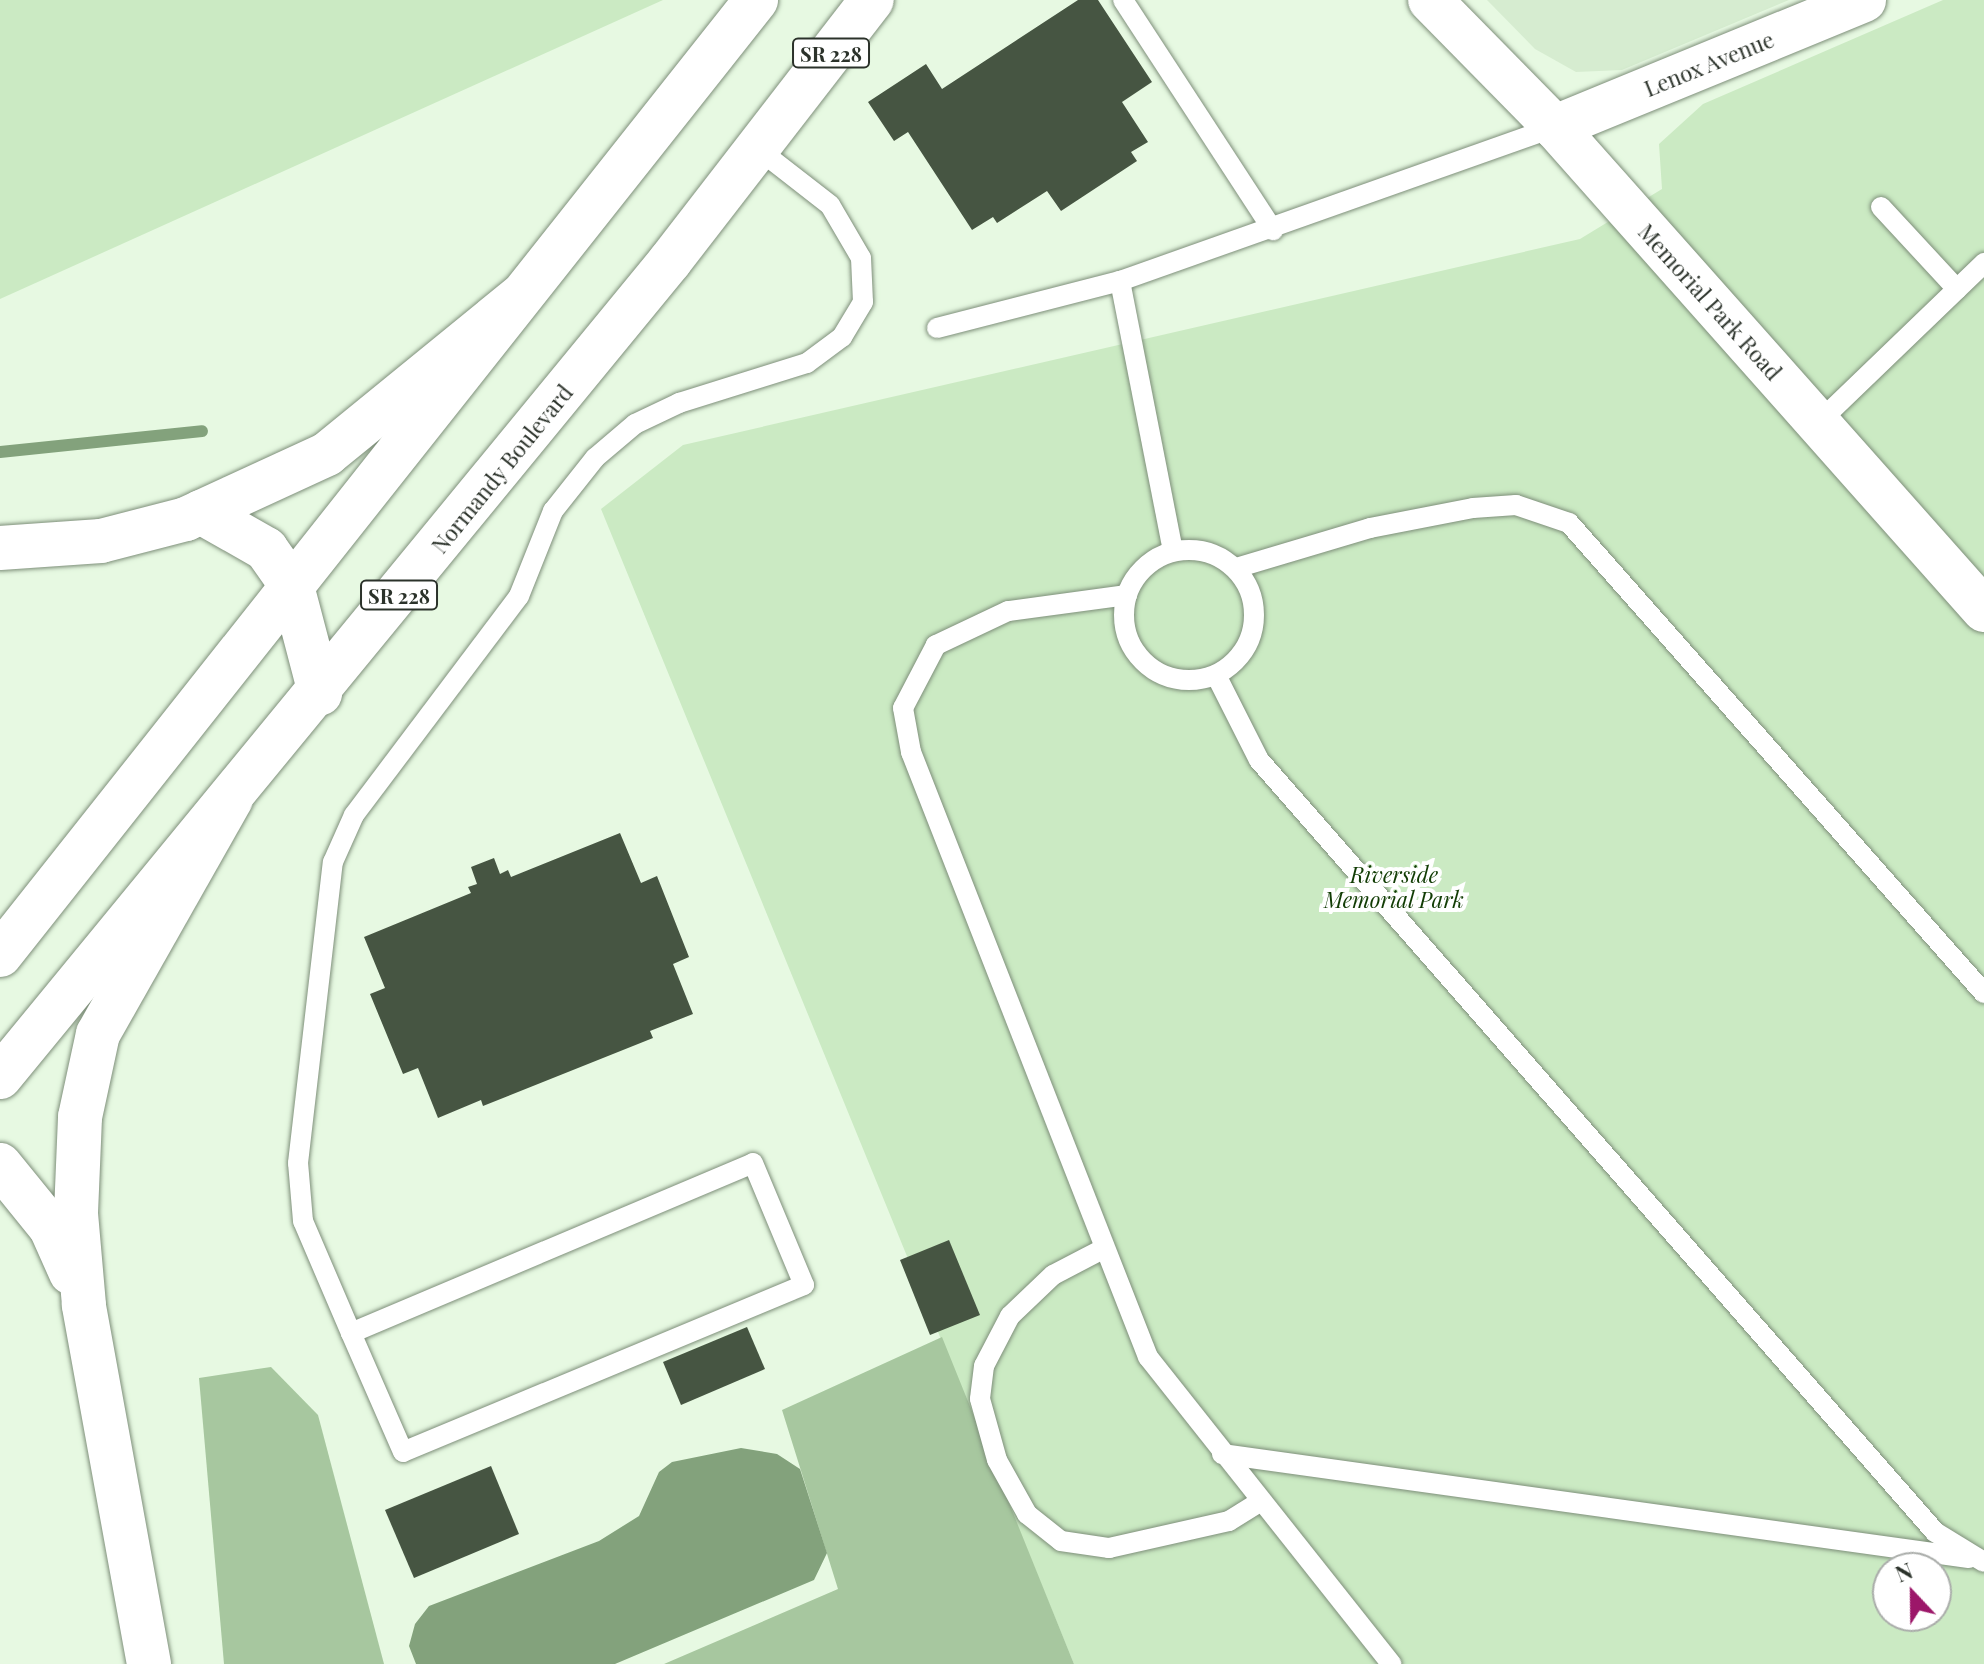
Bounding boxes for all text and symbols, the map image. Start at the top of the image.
street label: Lenox Avenue [1640,26,1778,102]
road number: SR 228 [791,37,871,69]
street label: Memorial Park Road [1633,218,1787,386]
street label: Normandy Boulevard [426,379,578,559]
road number: SR 228 [359,579,439,611]
park label: Riverside Memorial Park [1324,861,1464,912]
north arrow [1872,1552,1952,1632]
text: N [1891,1555,1917,1588]

